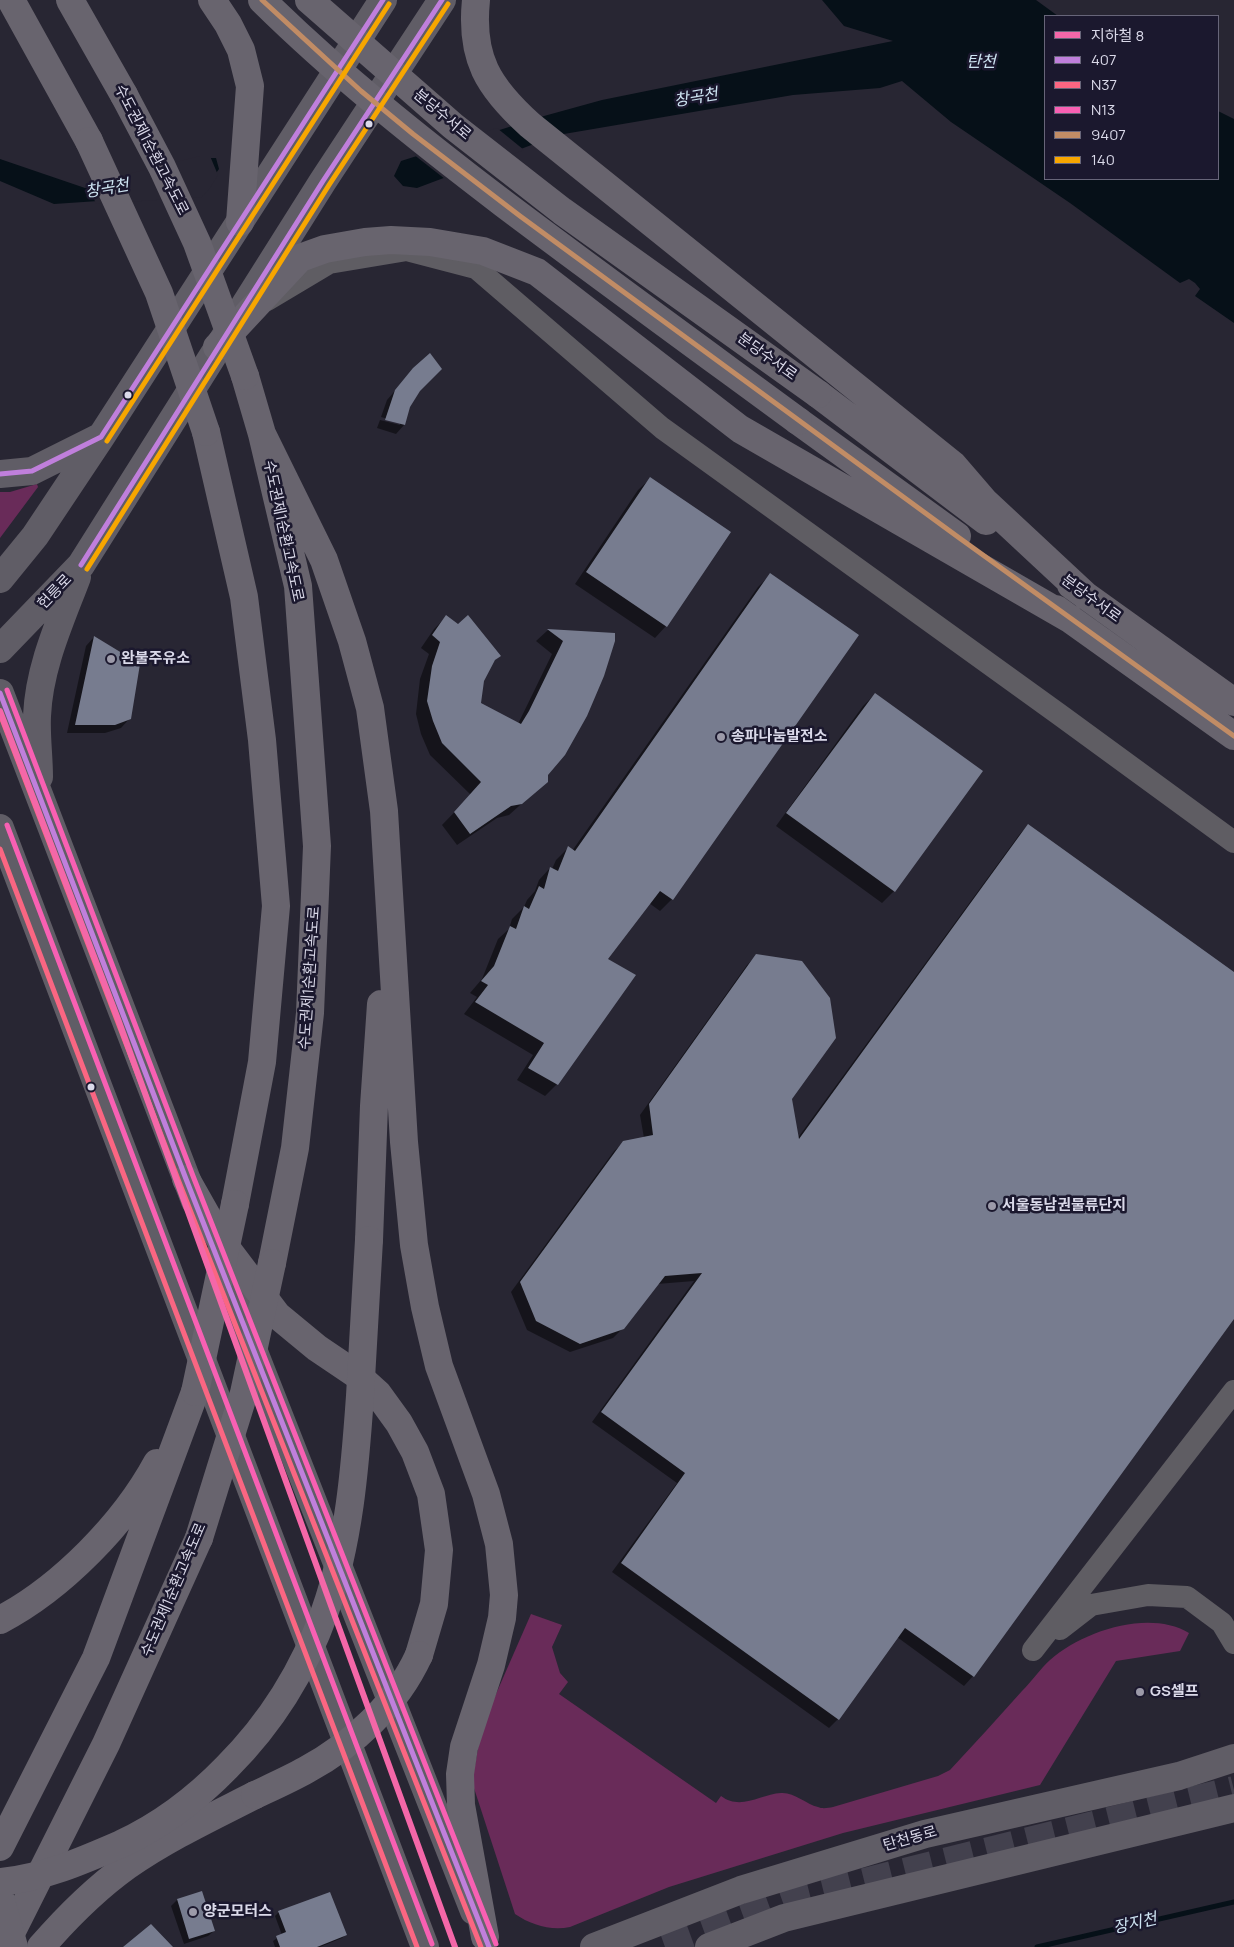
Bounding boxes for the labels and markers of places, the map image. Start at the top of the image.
unlabelled marker [364,119,374,129]
unlabelled marker [123,390,133,400]
place label: 완불주유소 [121,650,190,668]
marker: 완불주유소 [105,653,117,665]
place label: 송파나눔발전소 [731,728,828,746]
marker: 송파나눔발전소 [715,731,727,743]
unlabelled marker [86,1082,96,1092]
place label: 서울동남권물류단지 [1002,1197,1126,1215]
marker: 서울동남권물류단지 [986,1200,998,1212]
place label: GS셀프 [1150,1683,1198,1701]
marker: GS셀프 [1134,1686,1146,1698]
place label: 양군모터스 [203,1903,272,1921]
marker: 양군모터스 [187,1906,199,1918]

